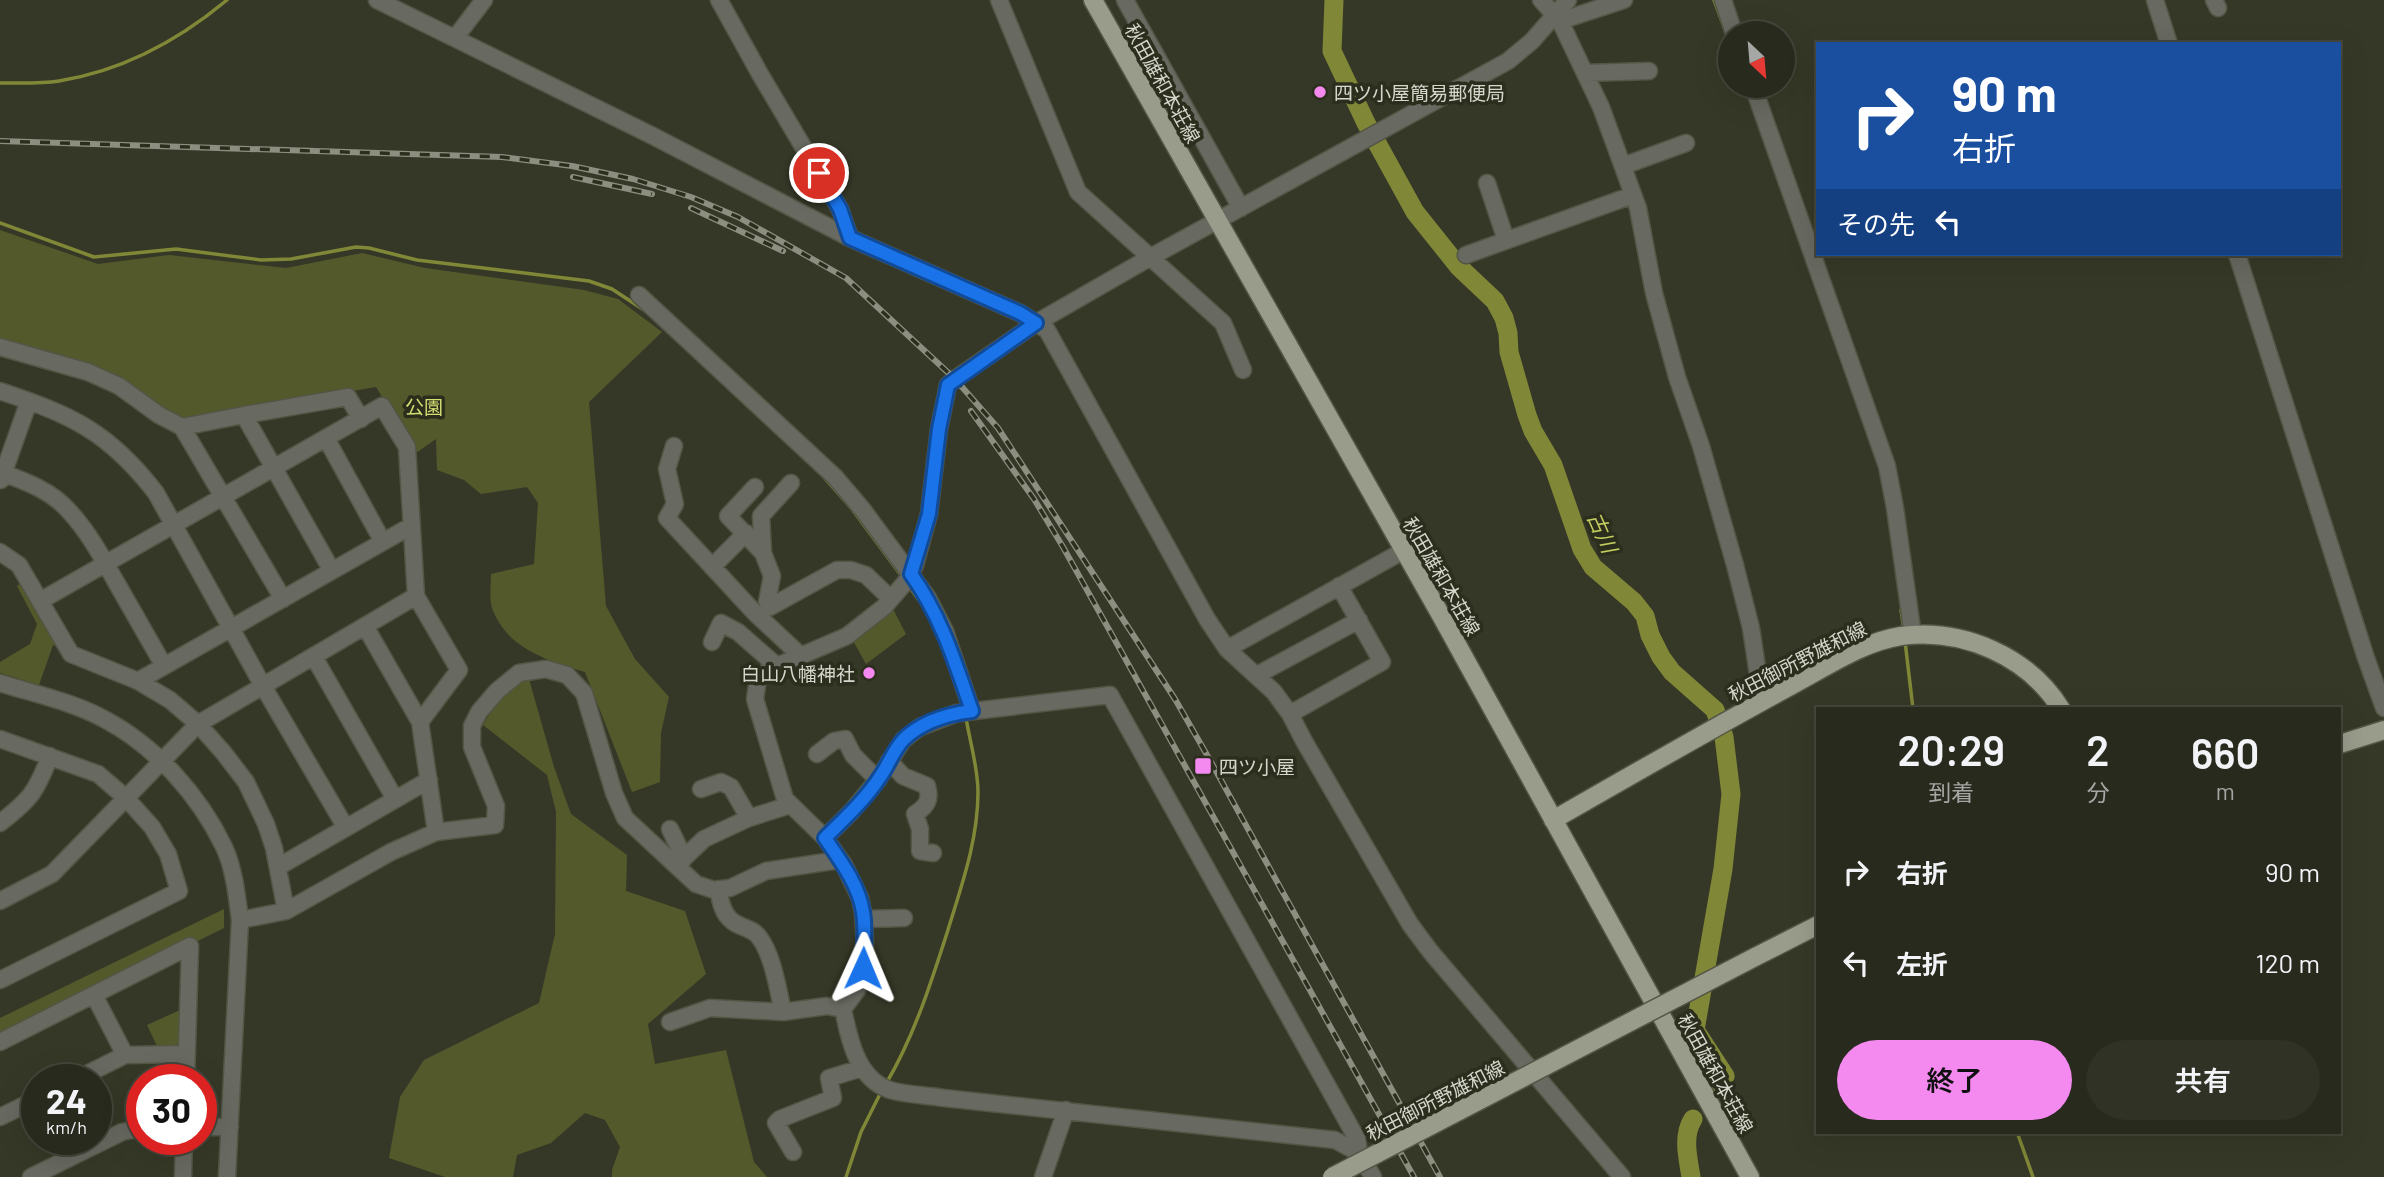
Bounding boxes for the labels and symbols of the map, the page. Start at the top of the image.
street label: 秋田雄和本荘線 [1121,19,1205,147]
north arrow [1718,21,1796,98]
place label: 四ツ小屋簡易郵便局 [1334,81,1505,104]
marker: 四ツ小屋簡易郵便局 [1312,84,1328,100]
pin [789,143,849,203]
park label: 公園 [405,395,443,418]
water label: 古川 [1583,508,1624,558]
street label: 秋田雄和本荘線 [1399,513,1485,639]
street label: 秋田御所野雄和線 [1724,616,1870,706]
place label: 白山八幡神社 [741,662,855,685]
marker: 白山八幡神社 [861,665,877,681]
place label: 四ツ小屋 [1219,755,1295,778]
marker: 四ツ小屋 [1193,756,1213,776]
position arrow [826,931,900,1005]
street label: 秋田雄和本荘線 [1674,1009,1758,1137]
street label: 秋田御所野雄和線 [1362,1055,1508,1145]
speed limit sign: 30 [126,1064,217,1155]

